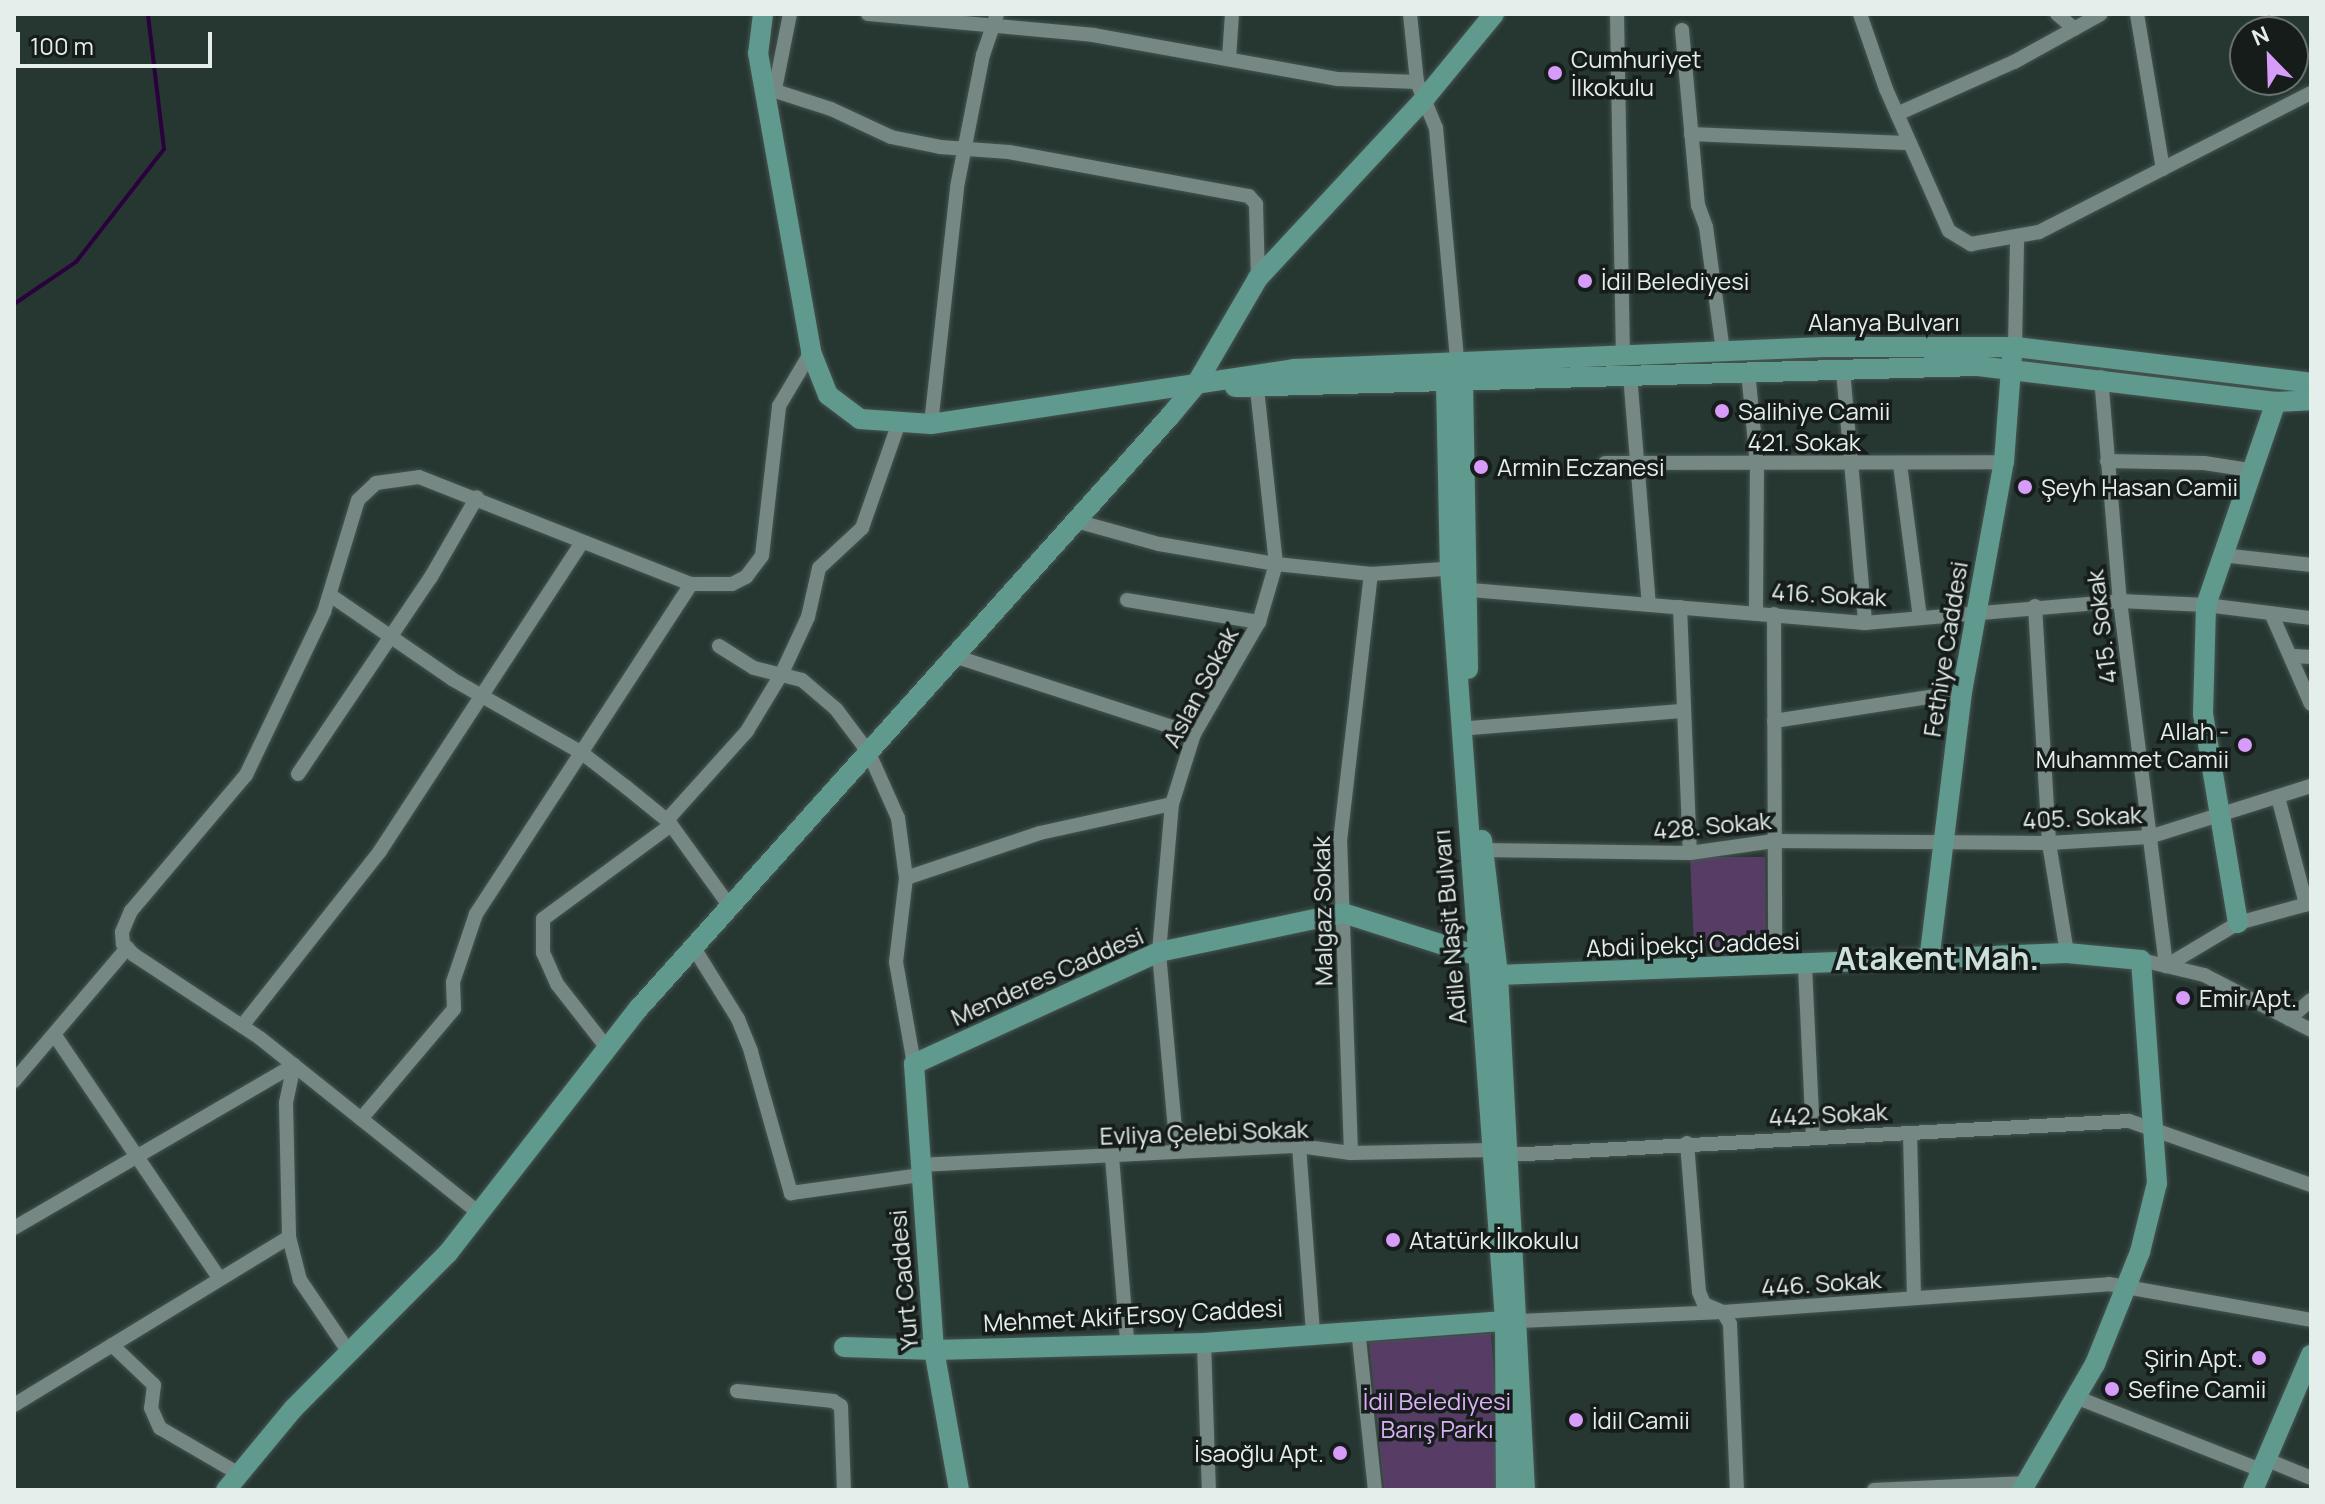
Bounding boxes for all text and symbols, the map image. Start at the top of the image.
scale bar [20,16,216,66]
north arrow [2229,16,2309,96]
text: N [2247,19,2274,53]
text: 100 m [30,29,94,62]
place label: Cumhuriyet İlkokulu [1571,45,1701,101]
marker: Cumhuriyet İlkokulu [1546,64,1564,82]
place label: İdil Belediyesi [1601,267,1749,295]
marker: İdil Belediyesi [1576,272,1594,290]
street label: Alanya Bulvarı [1808,308,1960,336]
place label: Salihiye Camii [1738,397,1890,425]
marker: Salihiye Camii [1713,402,1731,420]
street label: 421. Sokak [1747,428,1861,456]
place label: Armin Eczanesi [1497,453,1665,481]
marker: Armin Eczanesi [1472,458,1490,476]
place label: Şeyh Hasan Camii [2041,473,2238,501]
marker: Şeyh Hasan Camii [2016,478,2034,496]
street label: Fethiye Caddesi [1917,559,1973,739]
street label: 415. Sokak [2080,568,2122,686]
street label: 416. Sokak [1771,577,1887,611]
street label: Aslan Sokak [1156,622,1244,752]
place label: Allah - Muhammet Camii [2036,717,2229,773]
marker: Allah - Muhammet Camii [2236,736,2254,754]
street label: 405. Sokak [2021,799,2143,835]
street label: 428. Sokak [1652,805,1772,845]
street label: Adile Naşit Bulvarı [1426,828,1472,1026]
street label: Malgaz Sokak [1306,836,1338,986]
street label: Menderes Caddesi [946,921,1148,1031]
street label: Abdi İpekçi Caddesi [1586,926,1800,962]
district label: Atakent Mah. [1835,939,2039,977]
place label: Emir Apt. [2199,984,2297,1012]
marker: Emir Apt. [2174,989,2192,1007]
street label: 442. Sokak [1768,1096,1888,1132]
street label: Evliya Çelebi Sokak [1099,1114,1309,1150]
street label: Yurt Caddesi [883,1209,923,1351]
place label: Atatürk İlkokulu [1409,1226,1579,1254]
marker: Atatürk İlkokulu [1384,1231,1402,1249]
street label: 446. Sokak [1760,1264,1882,1302]
street label: Mehmet Akif Ersoy Caddesi [982,1293,1284,1337]
place label: Şirin Apt. [2144,1344,2243,1372]
marker: Şirin Apt. [2250,1349,2268,1367]
place label: Sefine Camii [2128,1375,2266,1403]
marker: Sefine Camii [2103,1380,2121,1398]
park label: İdil Belediyesi Barış Parkı [1363,1387,1511,1443]
place label: İdil Camii [1592,1406,1690,1434]
marker: İdil Camii [1567,1411,1585,1429]
place label: İsaoğlu Apt. [1194,1439,1324,1467]
marker: İsaoğlu Apt. [1331,1444,1349,1462]

